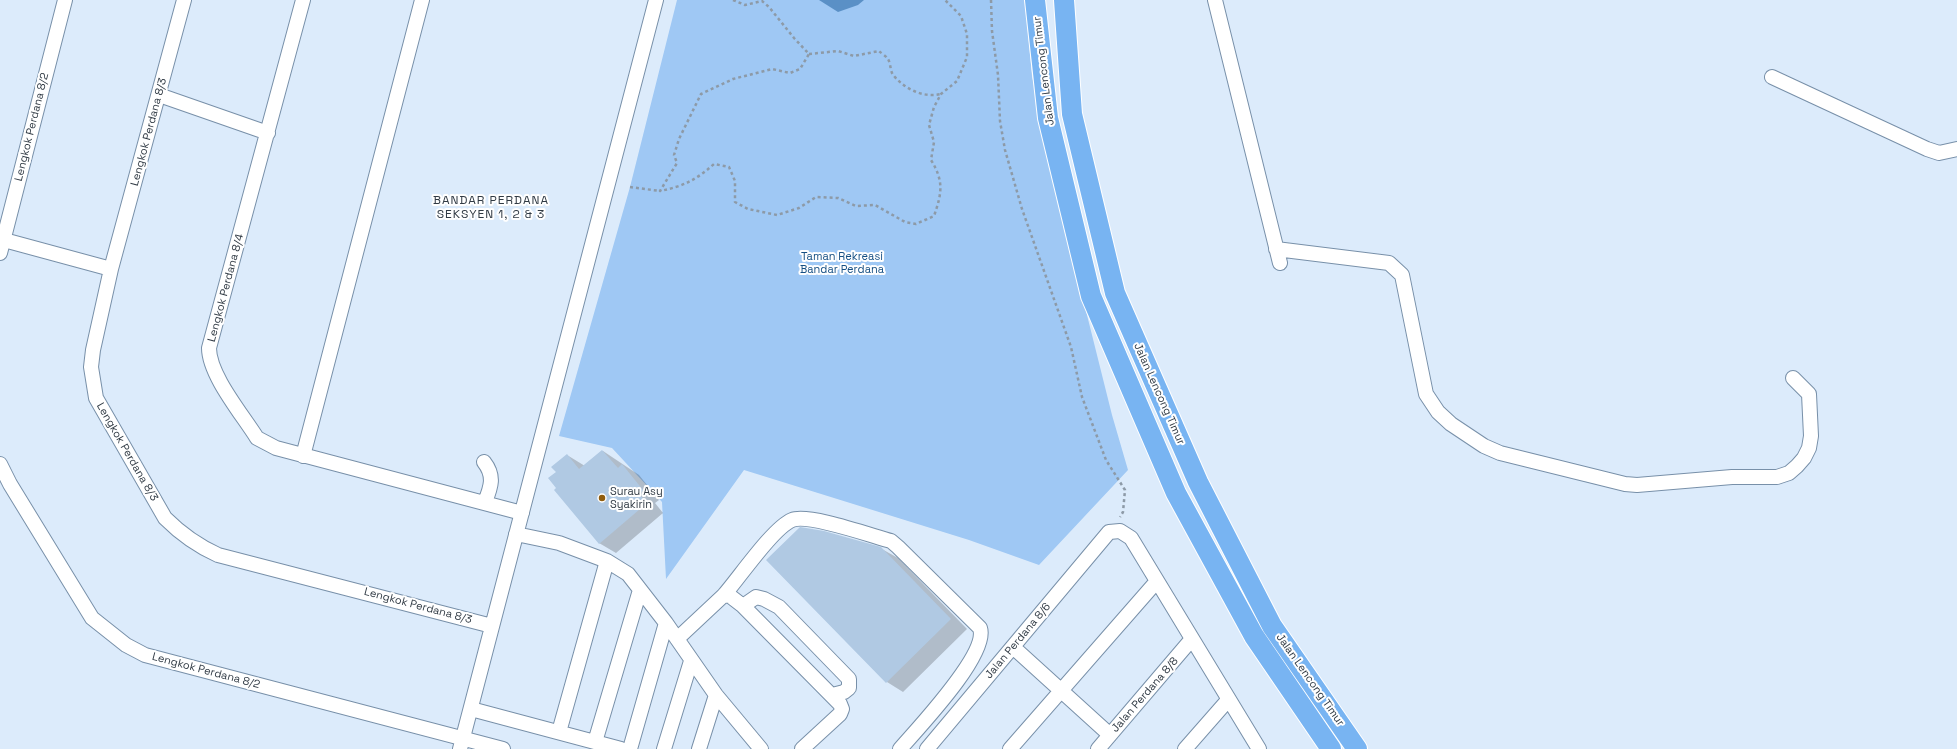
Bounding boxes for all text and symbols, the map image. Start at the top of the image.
street label: Jalan Lencong Timur [1031,16,1057,126]
street label: Lengkok Perdana 8/2 [12,71,52,183]
street label: Lengkok Perdana 8/3 [128,77,170,187]
district label: BANDAR PERDANA SEKSYEN 1, 2 & 3 [433,194,549,222]
street label: Lengkok Perdana 8/4 [205,232,247,344]
park label: Taman Rekreasi Bandar Perdana [800,250,884,276]
street label: Jalan Lencong Timur [1131,341,1187,447]
street label: Lengkok Perdana 8/3 [93,401,161,503]
place label: Surau Asy Syakirin [610,485,663,511]
marker: Surau Asy Syakirin [597,493,607,503]
street label: Lengkok Perdana 8/3 [363,585,473,627]
street label: Jalan Perdana 8/6 [982,600,1054,682]
street label: Jalan Lencong Timur [1273,631,1347,729]
street label: Lengkok Perdana 8/2 [151,650,261,692]
street label: Jalan Perdana 8/8 [1109,655,1181,735]

